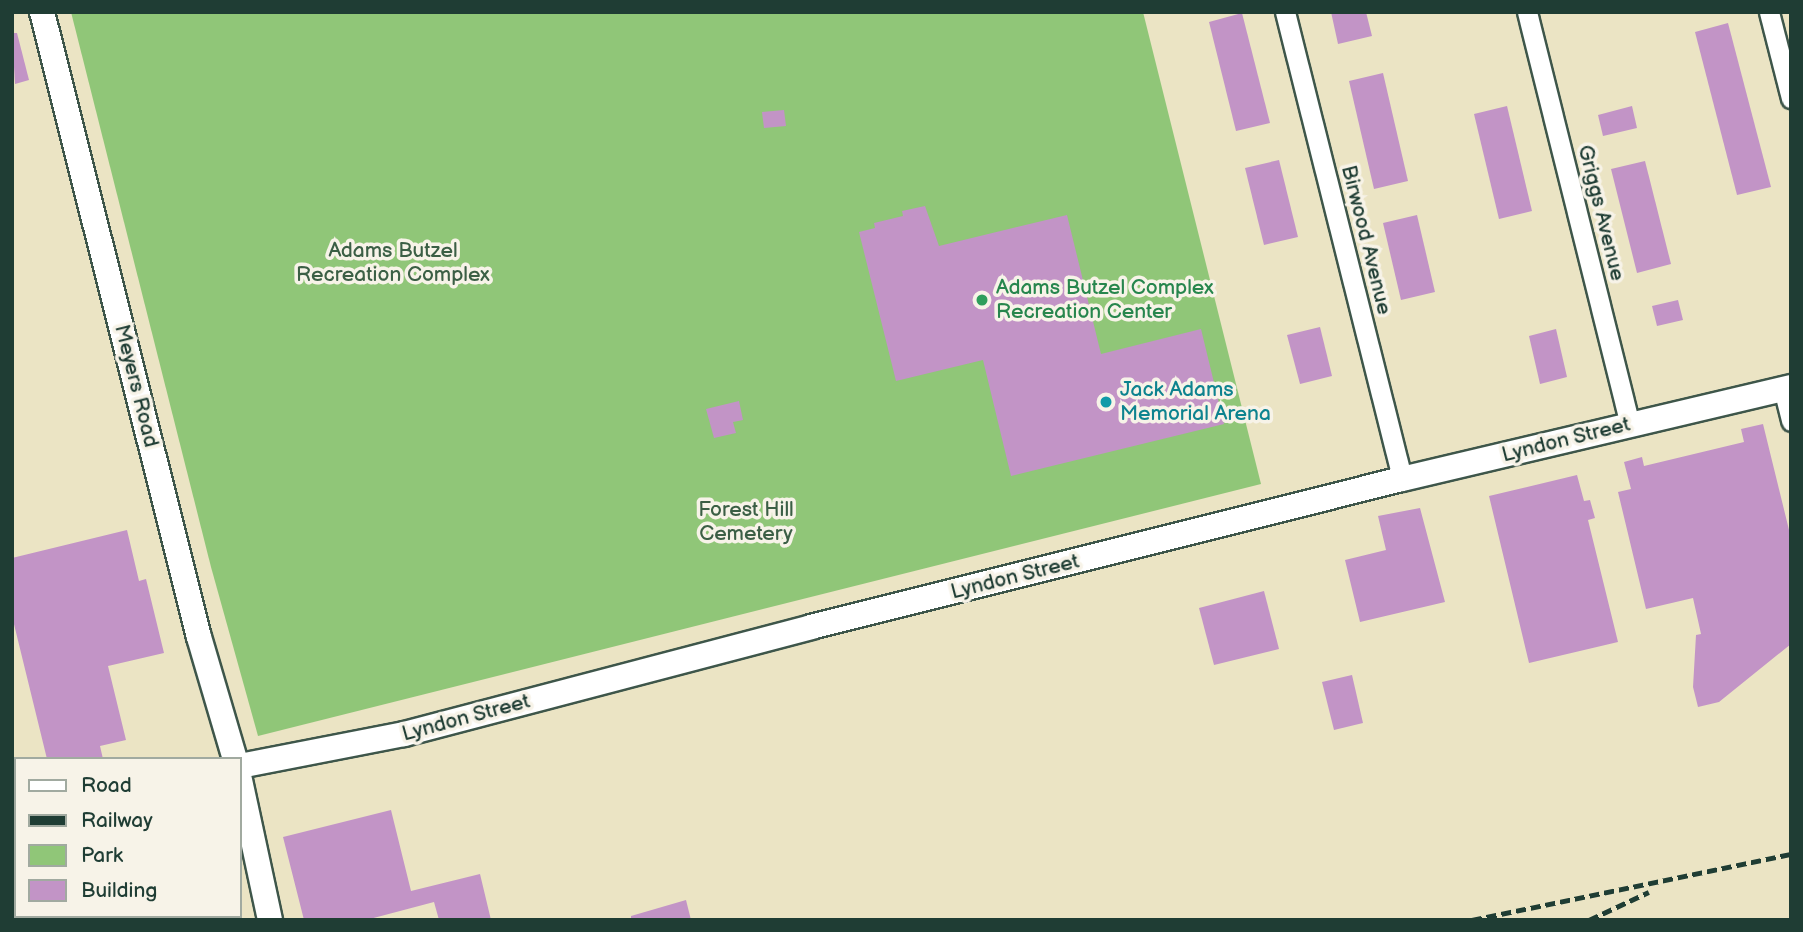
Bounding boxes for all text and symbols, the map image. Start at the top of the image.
street label: Griggs Avenue [1572,142,1630,284]
street label: Birwood Avenue [1335,163,1397,317]
park label: Adams Butzel Recreation Complex [296,238,490,288]
place label: Adams Butzel Complex Recreation Center [996,275,1214,325]
marker: Adams Butzel Complex Recreation Center [974,292,990,308]
street label: Meyers Road [109,322,163,450]
place label: Jack Adams Memorial Arena [1120,377,1271,427]
marker: Jack Adams Memorial Arena [1098,394,1114,410]
street label: Lyndon Street [1499,412,1633,468]
park label: Forest Hill Cemetery [698,497,794,547]
street label: Lyndon Street [948,549,1082,605]
street label: Lyndon Street [399,689,533,747]
legend [14,757,242,918]
text: Road [81,773,132,798]
text: Railway [81,808,153,833]
text: Park [81,843,123,868]
text: Building [81,878,157,903]

